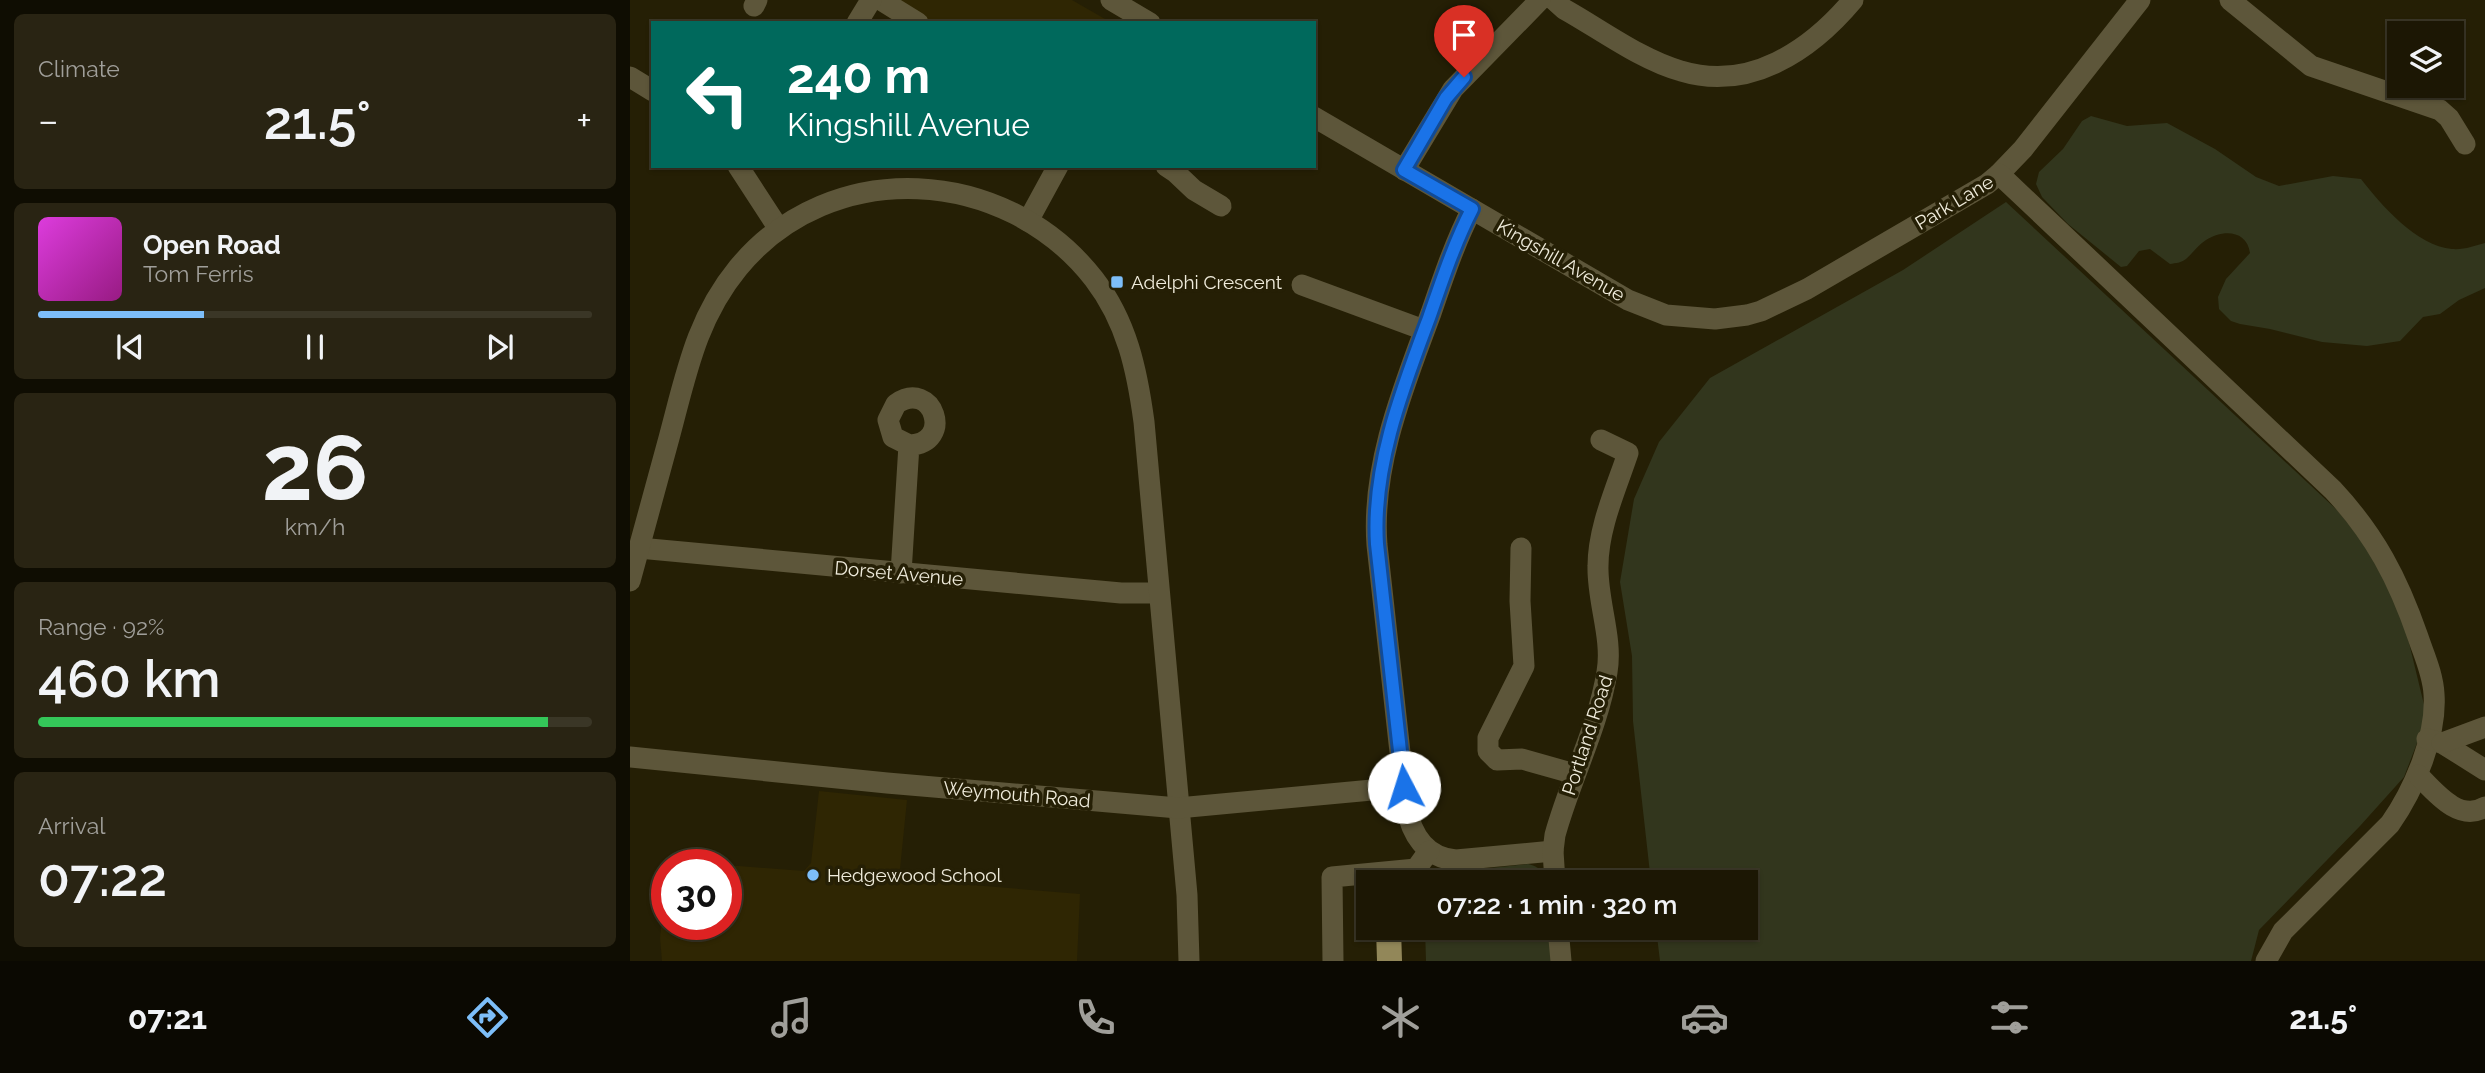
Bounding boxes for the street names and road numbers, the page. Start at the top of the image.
street label: Park Lane [1911,170,1997,234]
street label: Kingshill Avenue [1493,214,1629,306]
street label: Dorset Avenue [834,556,964,590]
street label: Portland Road [1557,672,1617,798]
street label: Weymouth Road [942,777,1092,811]

